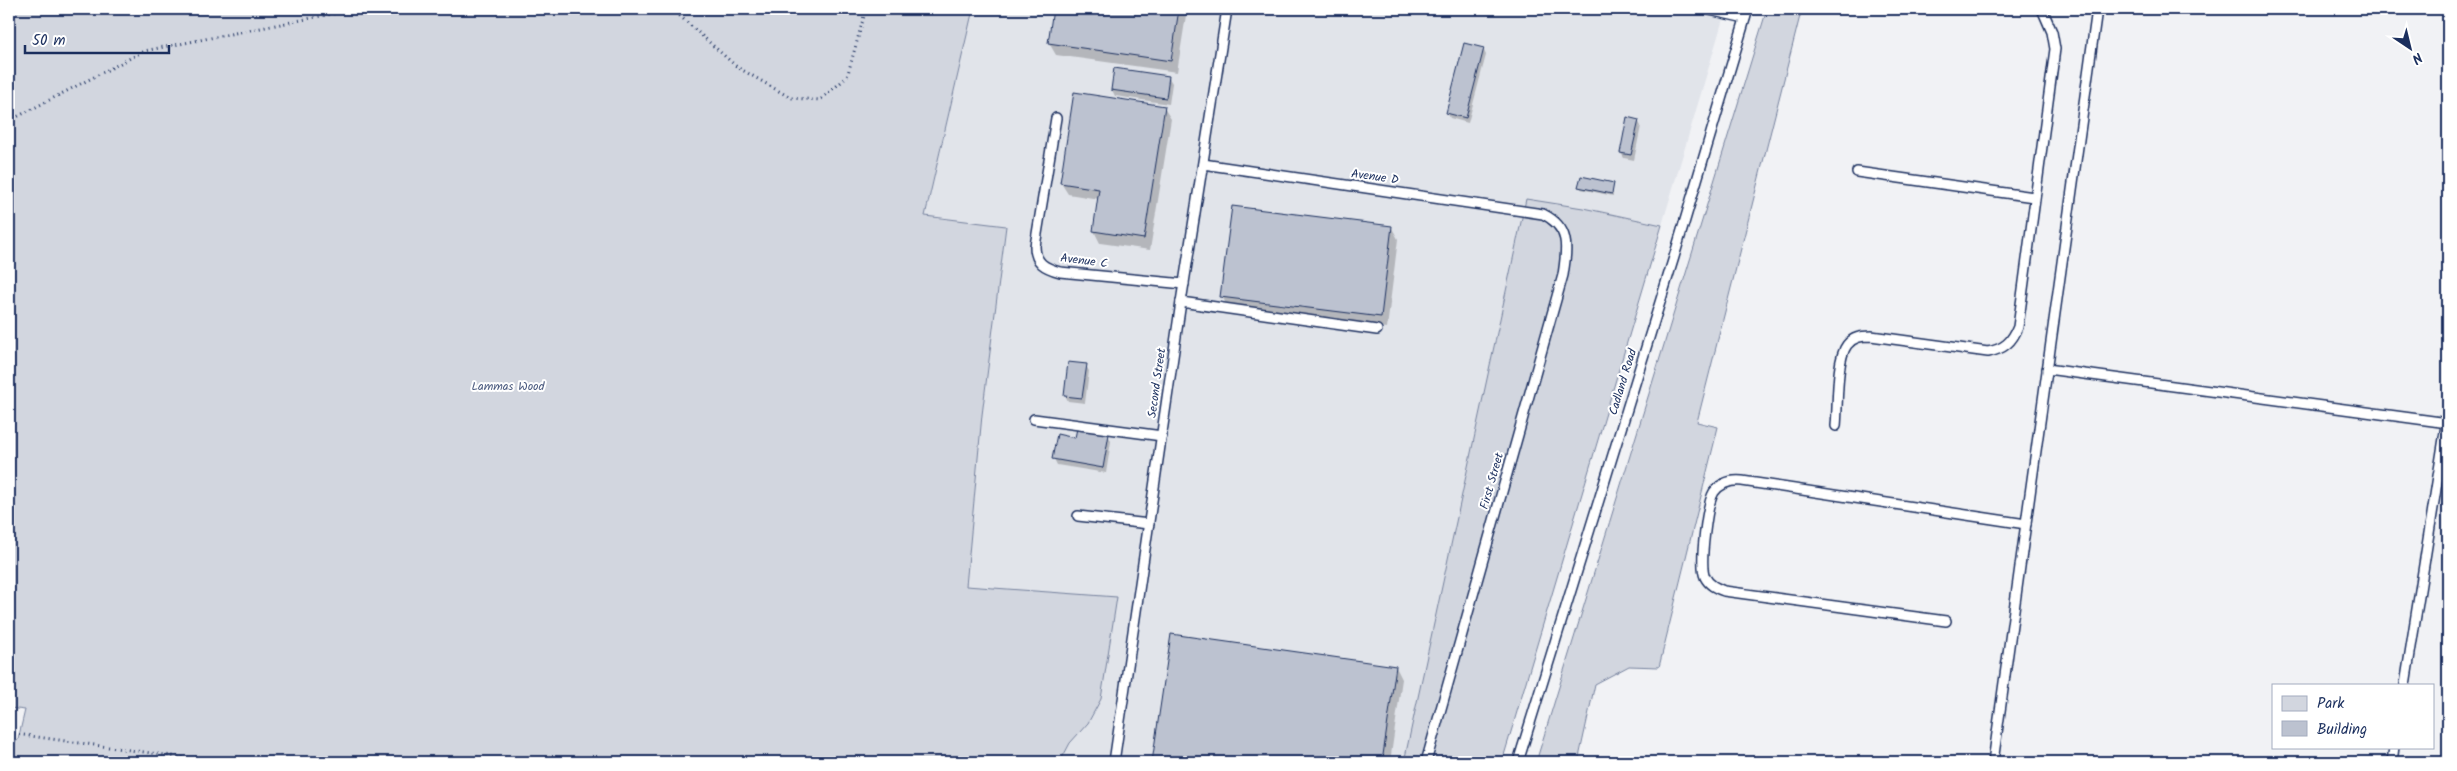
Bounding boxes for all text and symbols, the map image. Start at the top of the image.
scale bar [25,22,169,54]
north arrow [2384,22,2434,72]
text: 50 m [32,29,66,53]
text: N [2407,46,2427,69]
street label: Avenue D [1350,164,1400,190]
street label: Avenue C [1059,249,1109,273]
street label: Cadland Road [1604,345,1642,418]
street label: Second Street [1143,347,1171,419]
park label: Lammas Wood [471,377,546,396]
street label: First Street [1475,450,1509,512]
legend [2272,684,2434,748]
text: Park [2317,692,2345,716]
text: Building [2317,718,2367,742]

